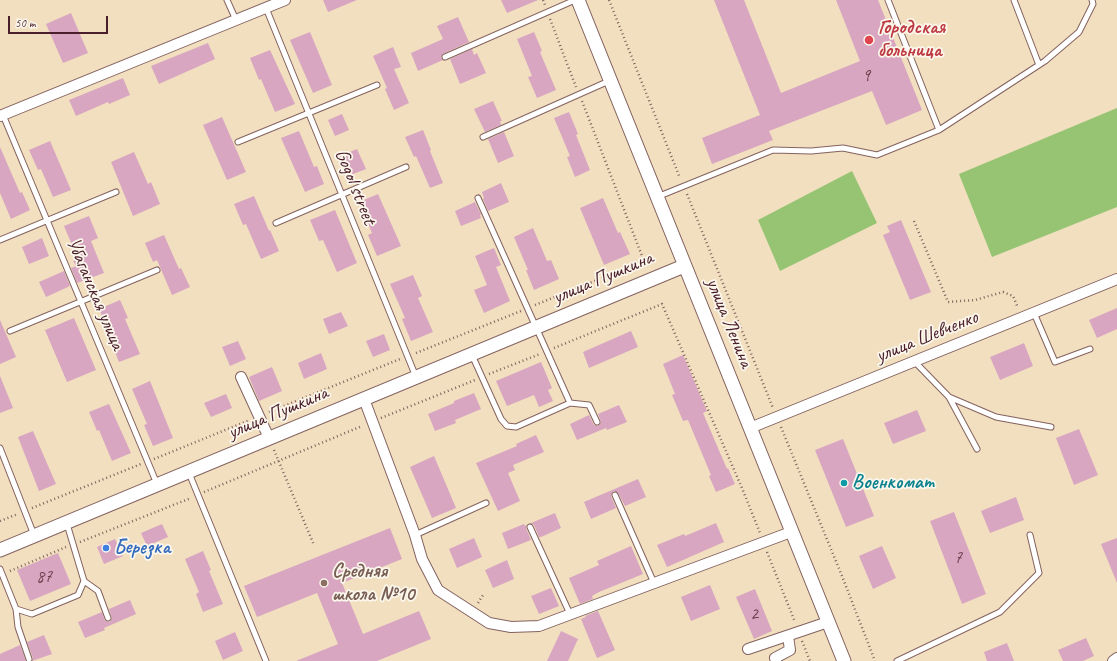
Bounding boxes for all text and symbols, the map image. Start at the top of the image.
scale bar [10,8,110,34]
text: 50 m [15,15,35,31]
place label: Городская больница [878,16,945,63]
marker: Городская больница [863,34,875,46]
house number: 9 [862,65,870,87]
street label: Gogol street [329,146,381,228]
street label: Убаганская улица [61,234,129,354]
street label: улица Пушкина [549,246,657,310]
street label: улица Ленина [700,275,758,371]
street label: улица Шевченко [872,306,982,368]
street label: улица Пушкина [224,381,332,445]
place label: Военкомат [852,471,933,495]
marker: Военкомат [839,478,849,488]
place label: Березка [114,536,170,560]
marker: Березка [101,543,111,553]
house number: 7 [954,547,962,569]
place label: Средняя школа №10 [332,560,414,607]
house number: 87 [36,566,52,588]
marker: Средняя школа №10 [319,578,329,588]
house number: 2 [750,603,758,625]

